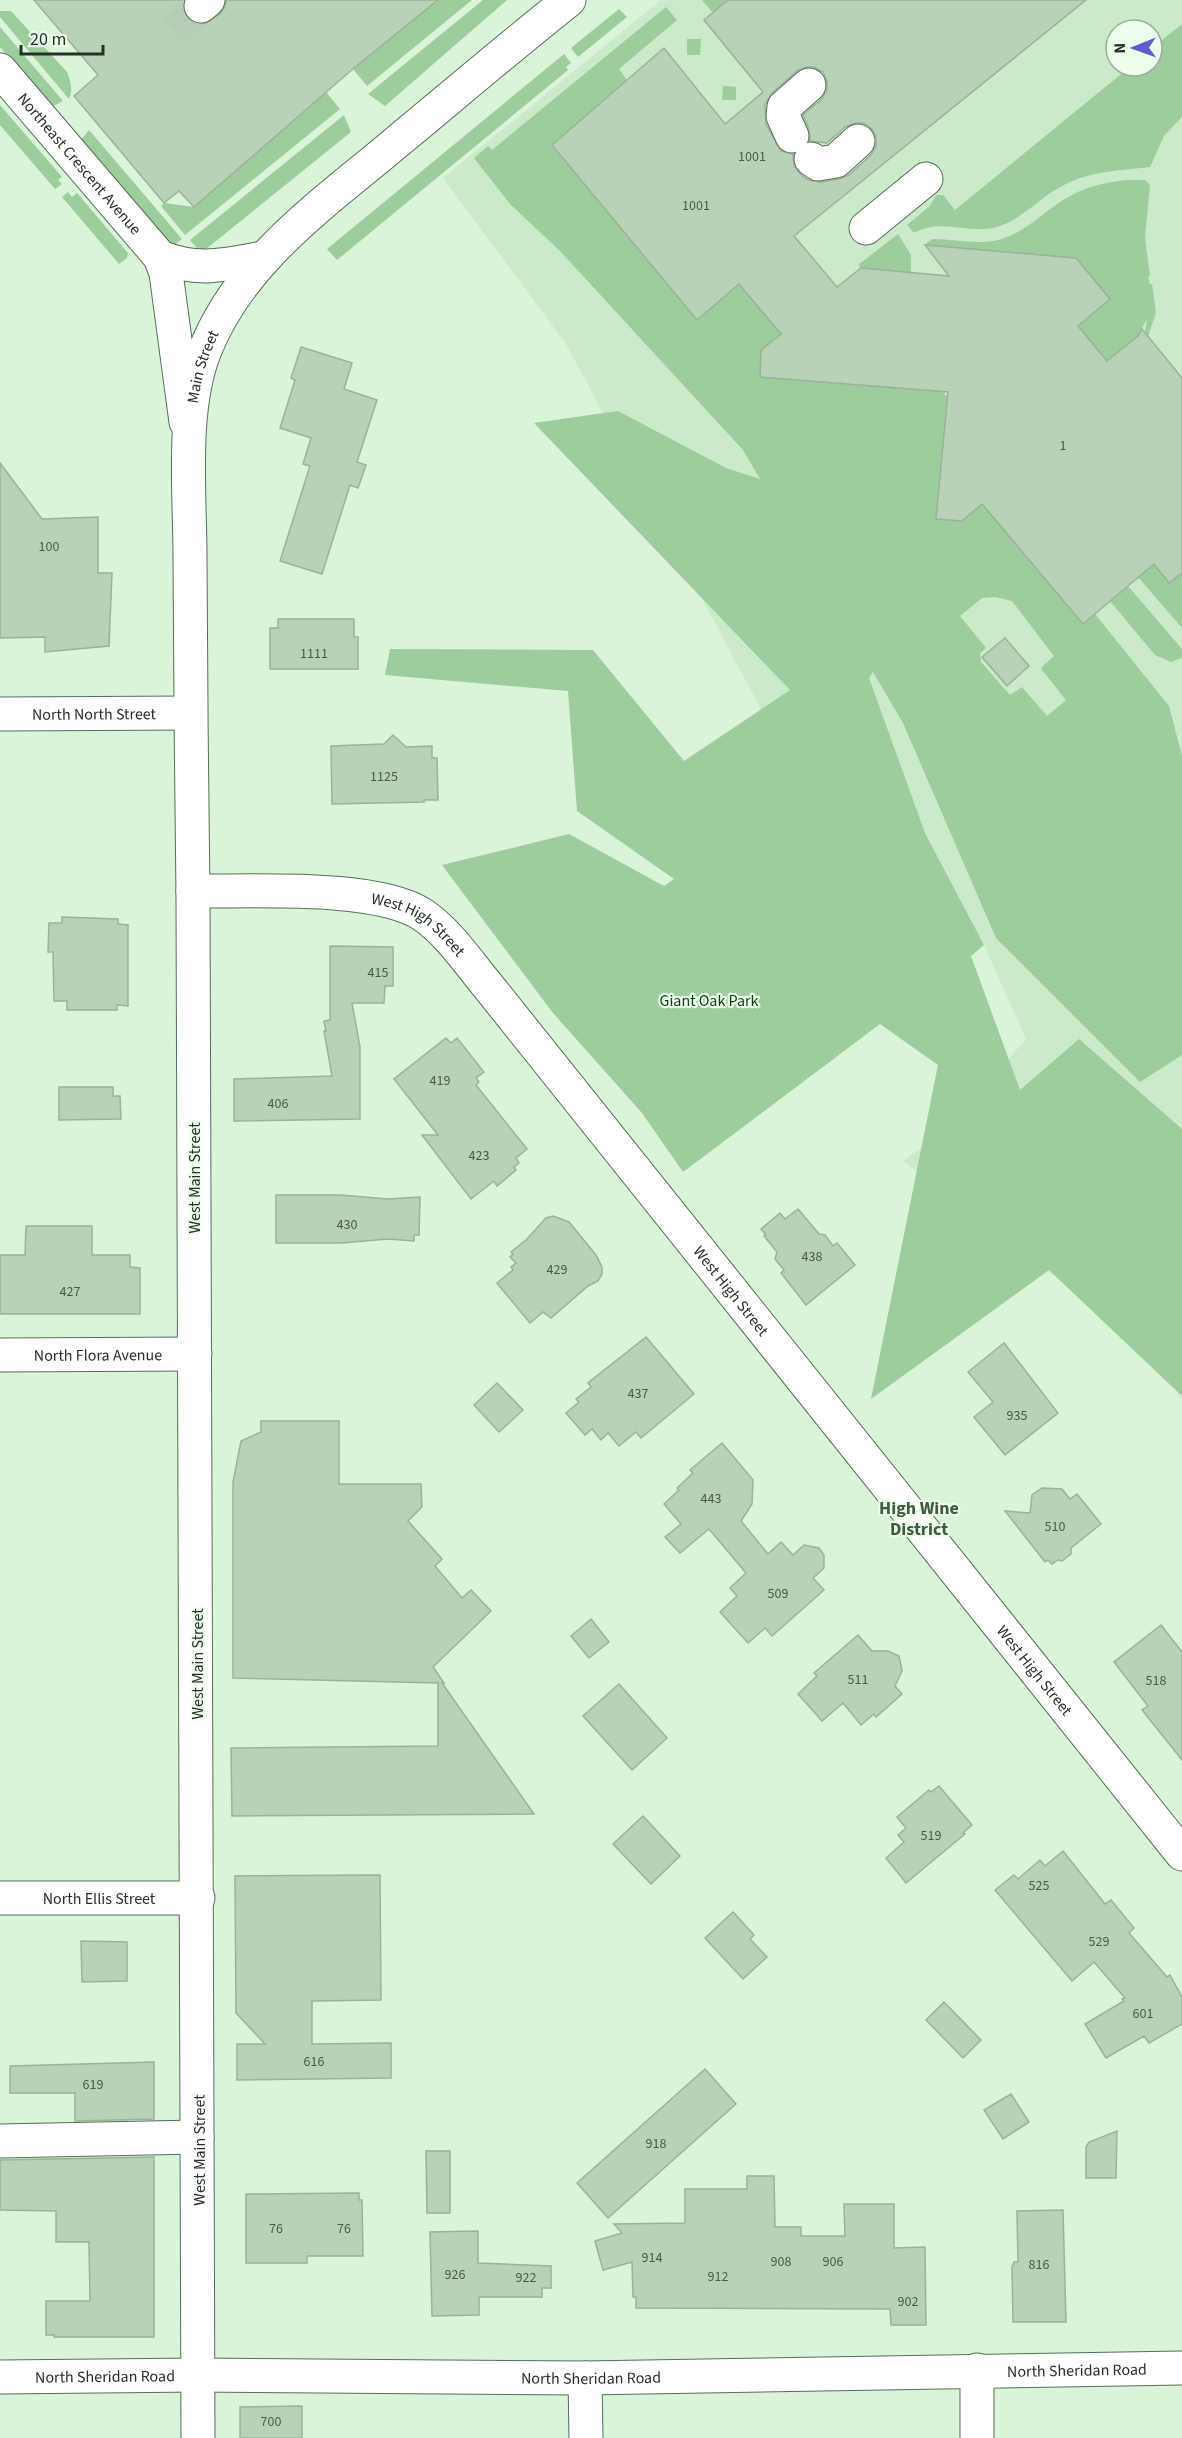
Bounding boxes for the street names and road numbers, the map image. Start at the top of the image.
street label: Northeast Crescent Avenue [12,88,146,240]
street label: Main Street [182,326,225,405]
street label: North North Street [32,703,157,726]
street label: West High Street [369,888,470,962]
street label: West Main Street [184,1122,206,1234]
street label: West High Street [688,1241,774,1341]
street label: North Flora Avenue [34,1344,162,1367]
street label: West Main Street [187,1608,209,1720]
street label: West High Street [991,1621,1077,1721]
street label: North Ellis Street [43,1888,156,1910]
street label: West Main Street [189,2094,211,2206]
street label: North Sheridan Road [1007,2359,1147,2383]
street label: North Sheridan Road [35,2365,175,2389]
street label: North Sheridan Road [521,2367,661,2390]

